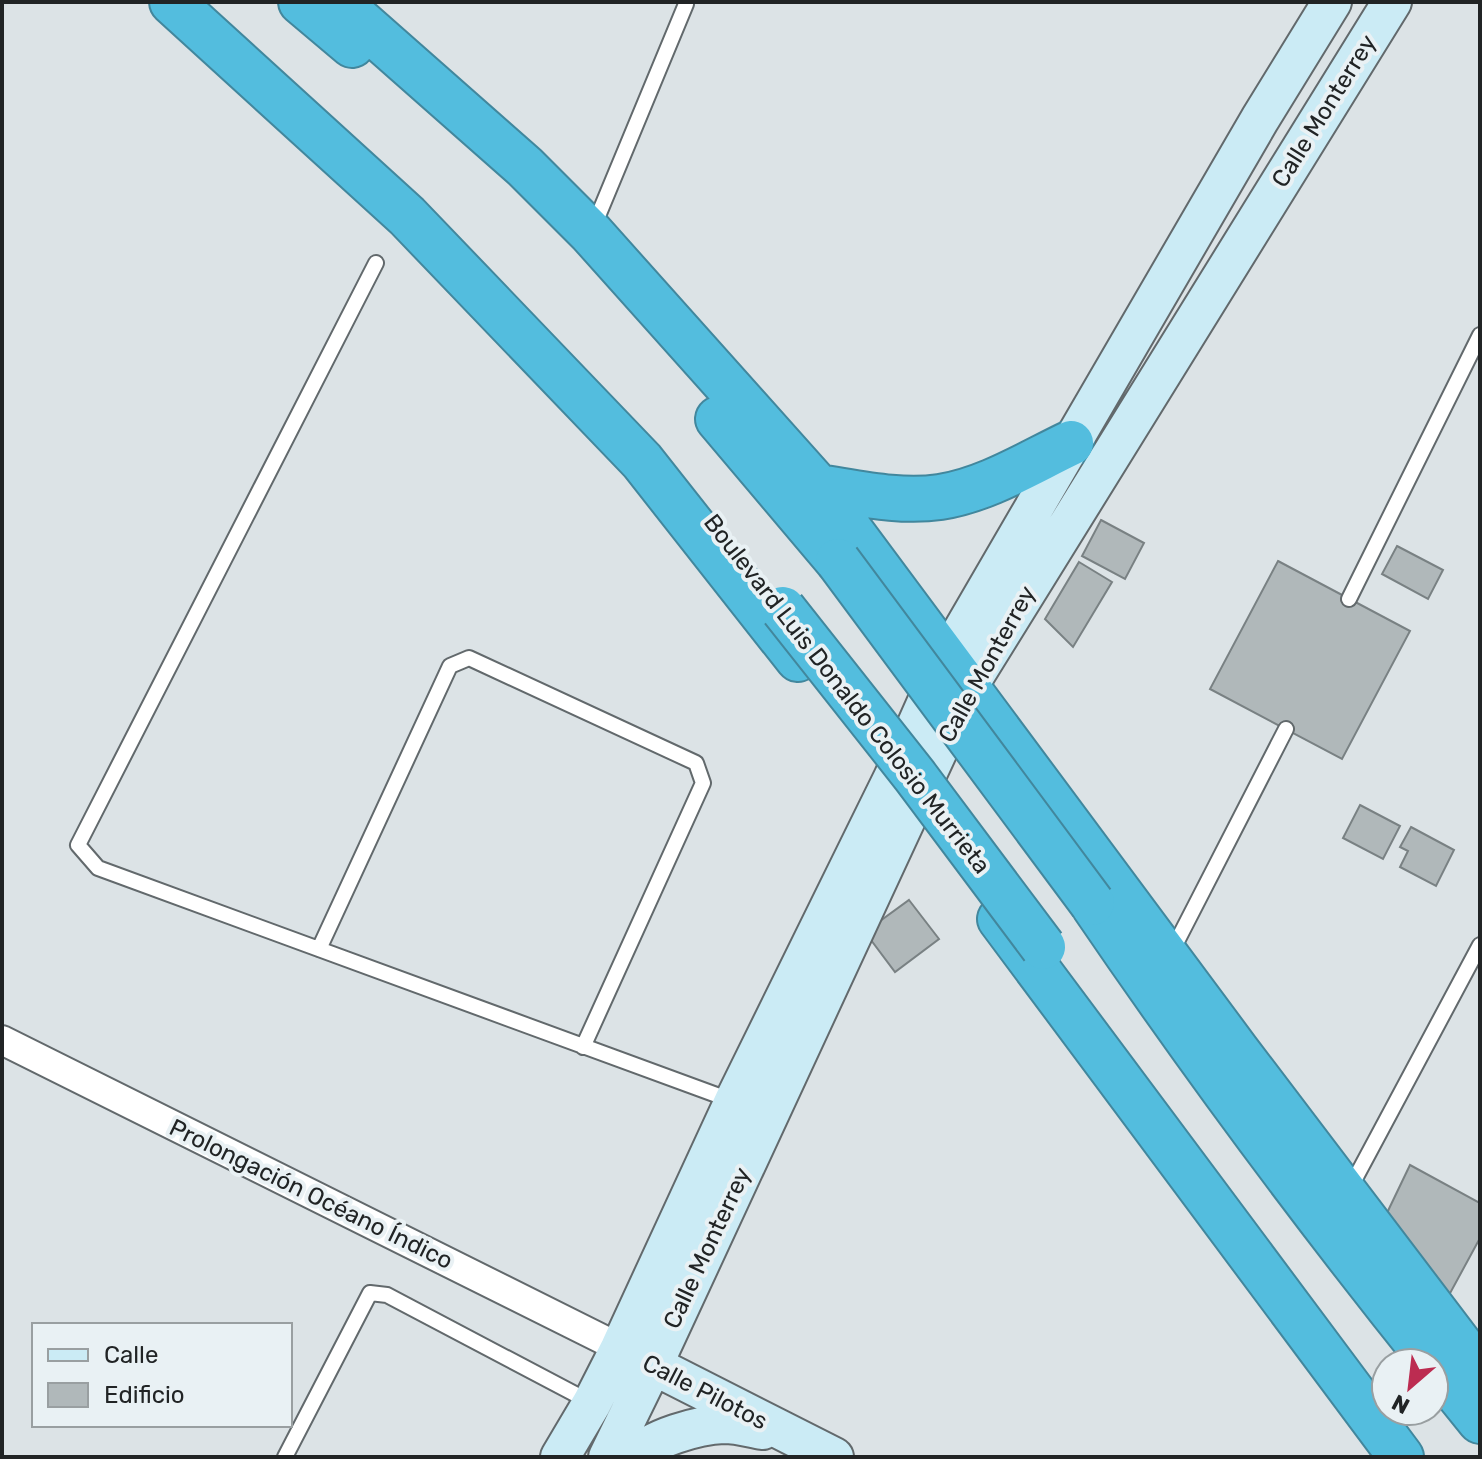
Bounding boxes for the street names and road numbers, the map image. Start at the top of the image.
street label: Calle Monterrey [1266,30,1382,192]
street label: Boulevard Luis Donaldo Colosio Murrieta [698,509,996,879]
street label: Calle Monterrey [932,581,1042,747]
street label: Prolongación Océano Índico [165,1113,457,1275]
street label: Calle Monterrey [657,1163,757,1333]
street label: Calle Pilotos [638,1349,772,1435]

